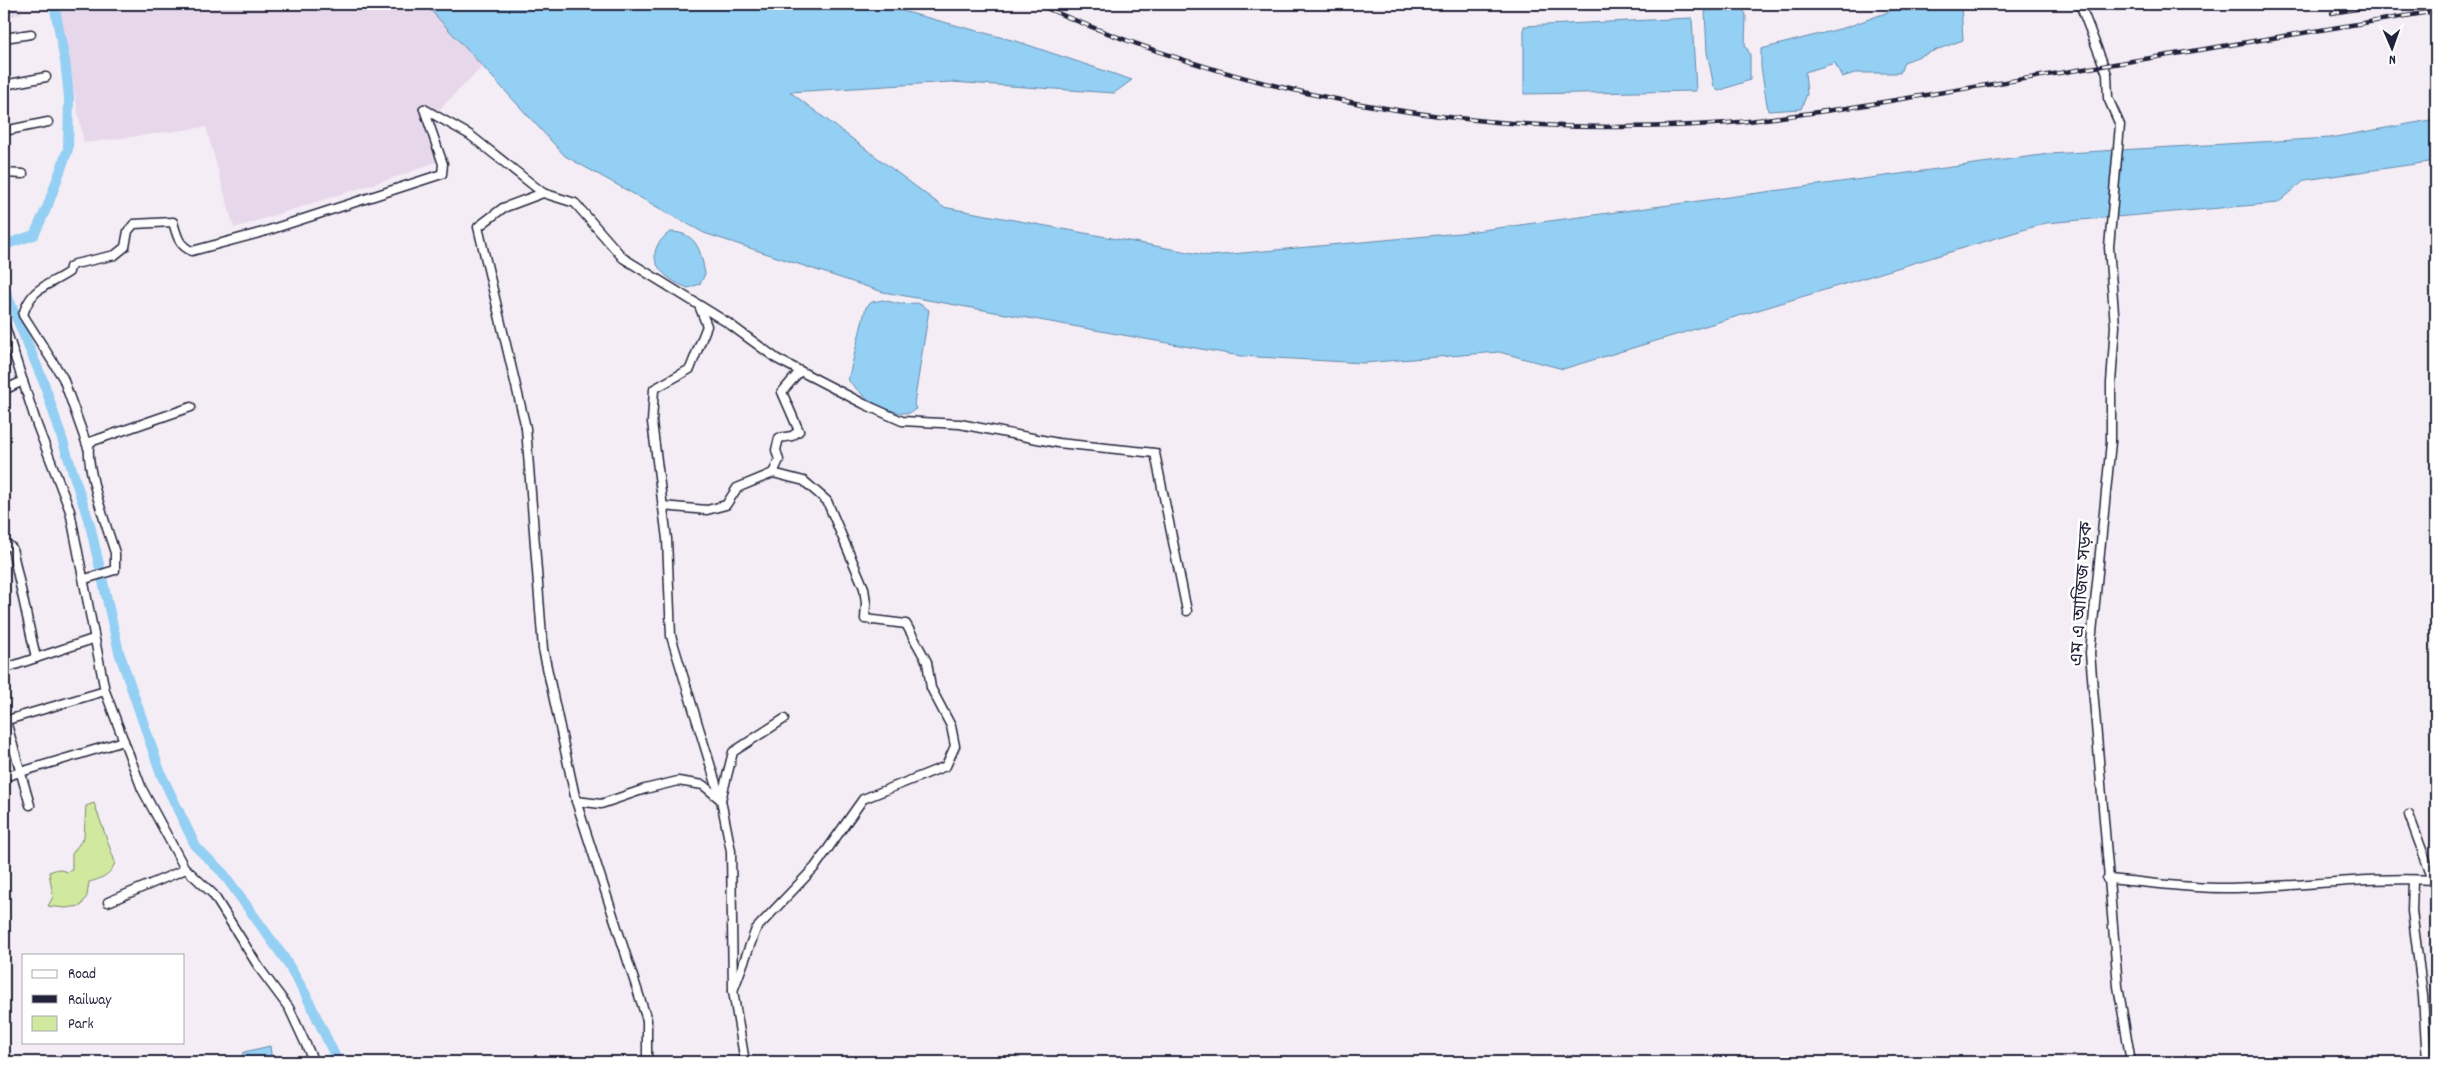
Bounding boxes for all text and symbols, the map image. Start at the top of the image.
north arrow [2368,22,2418,72]
text: N [2388,49,2396,69]
street label: এম এ আজিজ সড়ক [2065,520,2101,667]
legend [22,954,185,1044]
text: Road [68,964,96,986]
text: Railway [68,990,112,1012]
text: Park [68,1014,94,1036]

